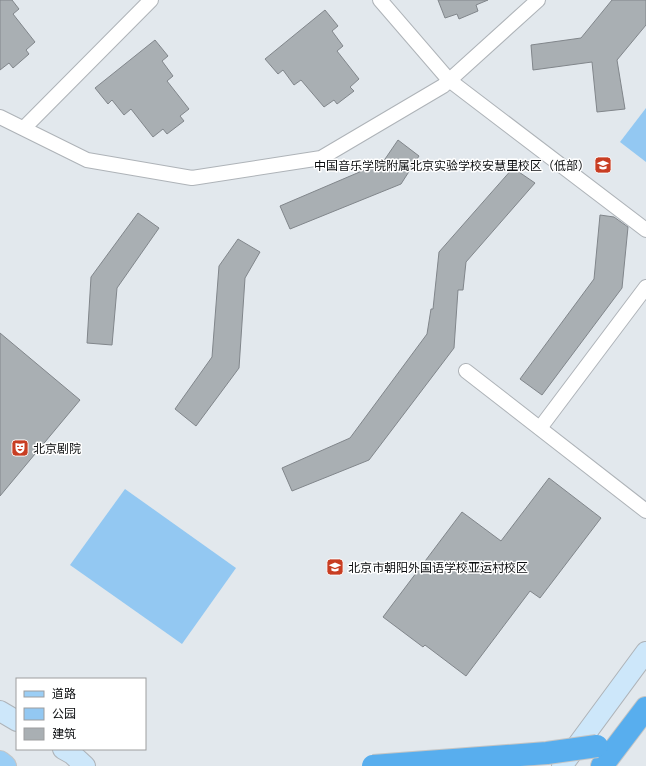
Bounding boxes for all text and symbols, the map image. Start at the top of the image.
school or university icon: 中国音乐学院附属北京实验学校安慧里校区（低部） [593,155,613,175]
place label: 中国音乐学院附属北京实验学校安慧里校区（低部） [314,157,590,174]
theatre icon: 北京剧院 [10,438,30,458]
place label: 北京剧院 [33,440,81,457]
school or university icon: 北京市朝阳外国语学校亚运村校区 [325,557,345,577]
place label: 北京市朝阳外国语学校亚运村校区 [348,559,528,576]
legend [16,678,146,750]
text: 道路 [52,685,76,702]
text: 公园 [52,705,76,722]
text: 建筑 [52,725,76,742]

